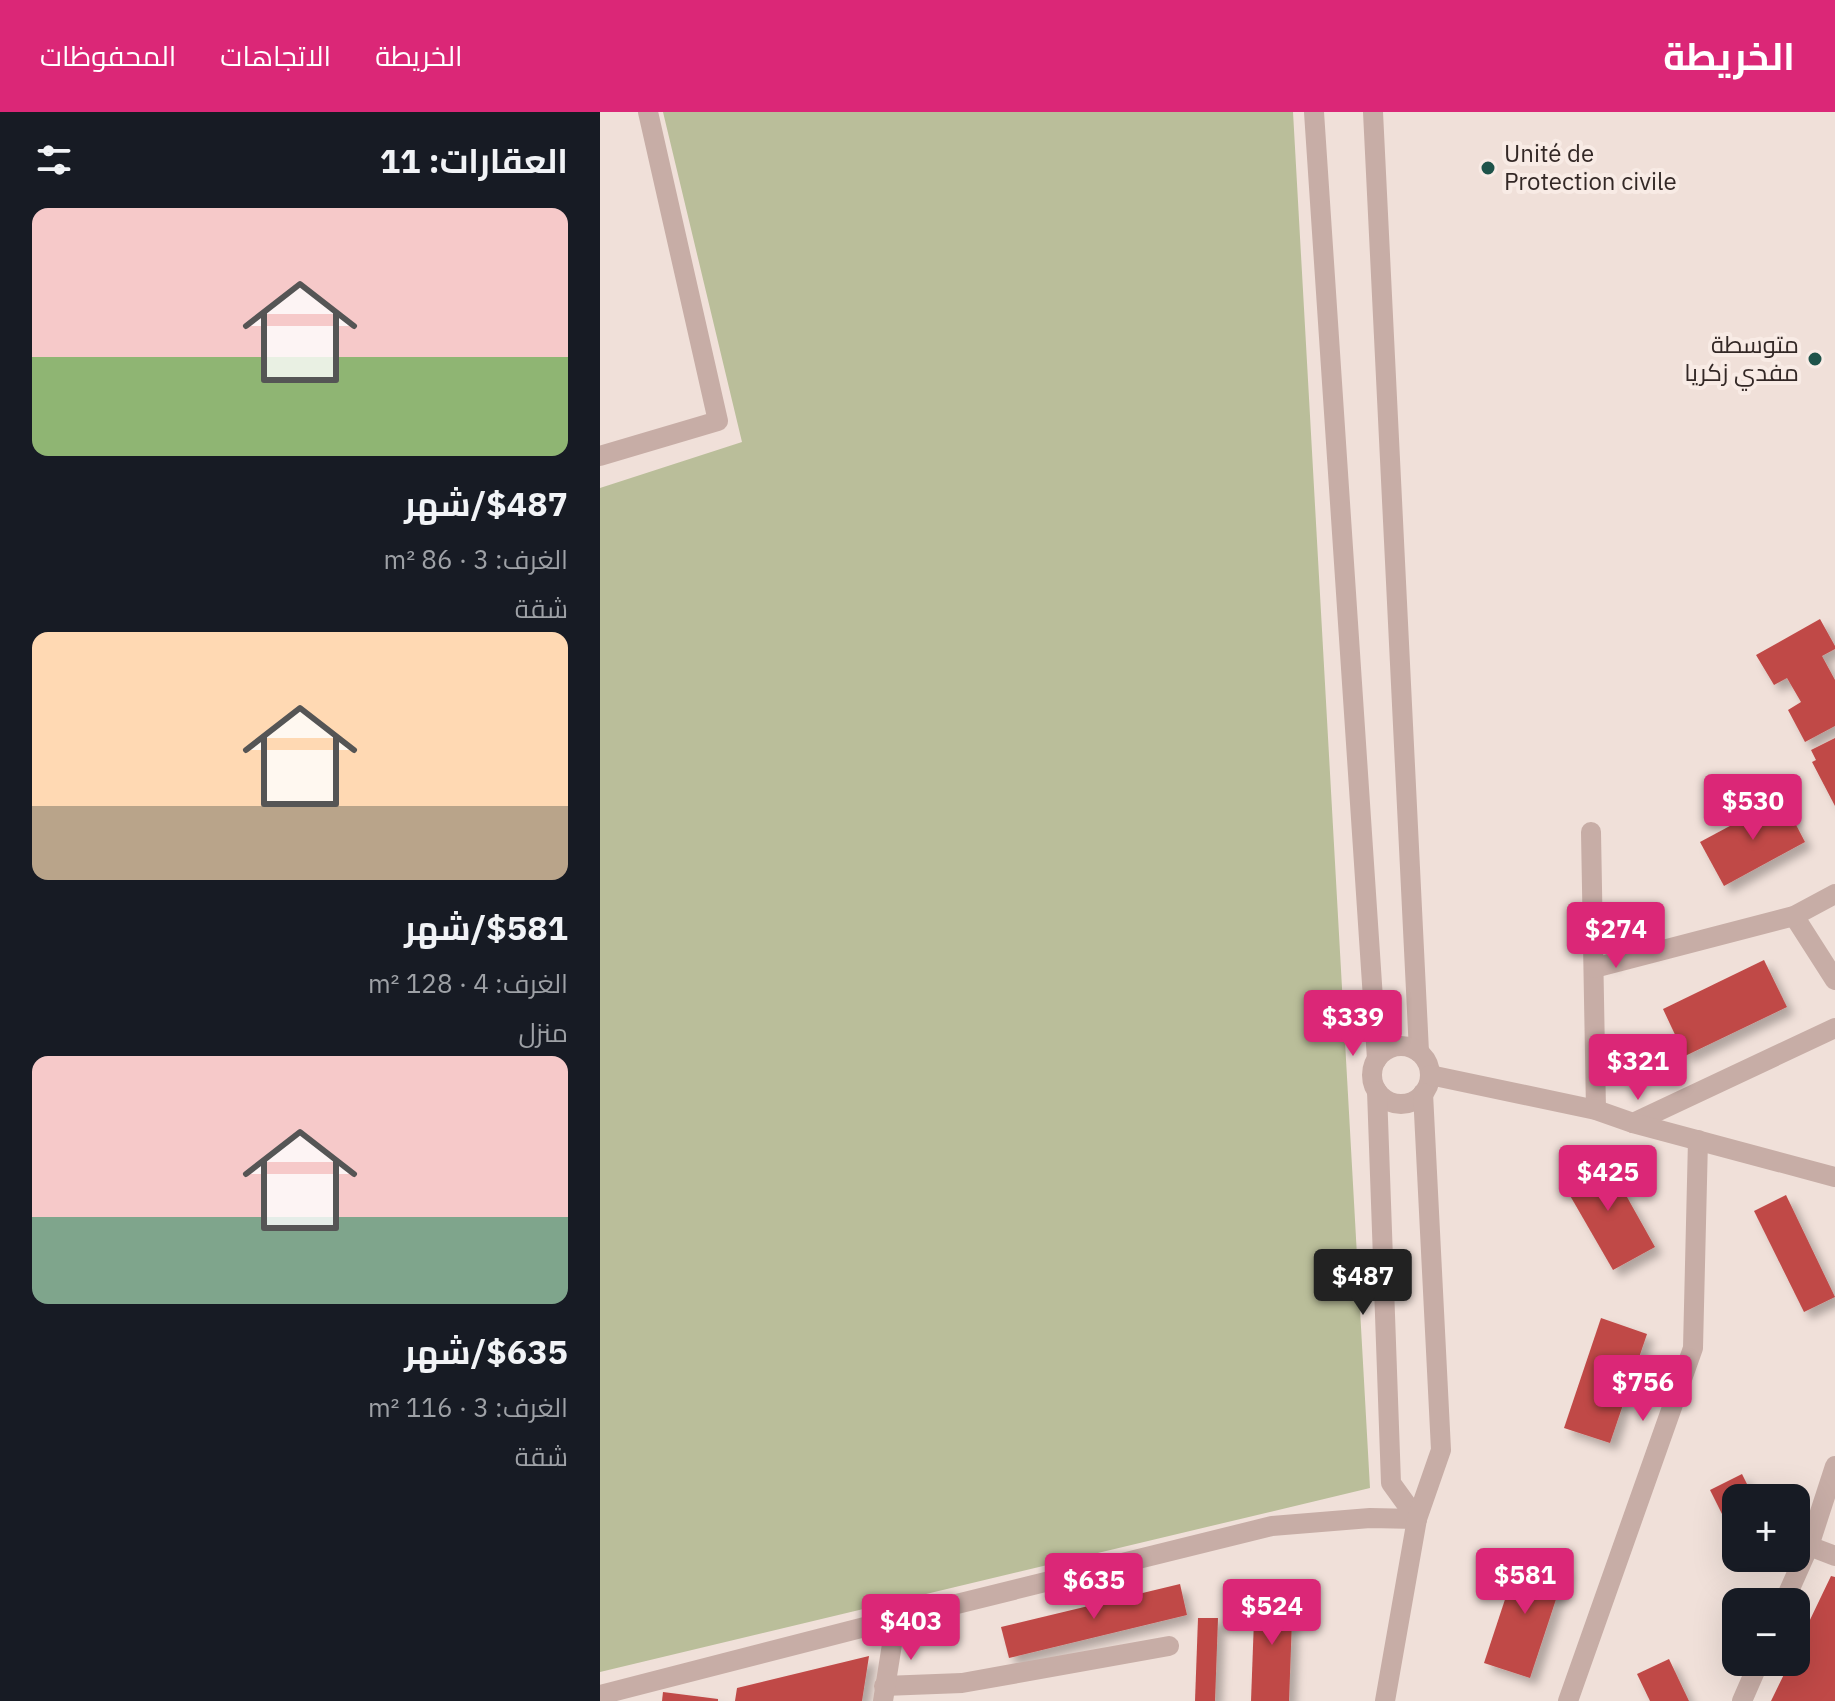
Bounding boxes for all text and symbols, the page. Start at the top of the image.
text: الخريطة [1663,31,1795,80]
text: المحفوظات [40,37,176,74]
text: الاتجاهات [220,37,331,74]
text: الخريطة [375,37,463,74]
place label: Unité de Protection civile [1504,137,1677,197]
icon: filters [32,138,76,182]
text: العقارات: 11 [380,138,568,182]
marker: Unité de Protection civile [1479,159,1497,177]
icon: home [228,260,372,404]
place label: متوسطة مفدي زكريا [1684,328,1799,391]
marker: متوسطة مفدي زكريا [1806,350,1824,368]
text: $487/شهر [404,481,568,525]
text: الغرف: 3 · 86 m² [384,542,568,576]
text: شقة [515,591,568,625]
icon: home [228,684,372,828]
pin: $530 [1706,774,1800,842]
text: $530 [1722,783,1784,817]
pin: $274 [1569,902,1663,970]
text: $581/شهر [404,905,568,949]
text: $274 [1585,911,1647,945]
text: الغرف: 4 · 128 m² [368,966,568,1000]
pin: $339 [1306,990,1400,1058]
text: $339 [1322,999,1384,1033]
text: منزل [519,1015,568,1049]
pin: $321 [1591,1034,1685,1102]
text: $321 [1607,1043,1669,1077]
icon: home [228,1108,372,1252]
pin: $425 [1561,1145,1655,1213]
text: $425 [1577,1154,1639,1188]
pin: $487 [1316,1249,1410,1317]
text: $487 [1332,1258,1394,1292]
text: $635/شهر [404,1329,568,1373]
pin: $756 [1596,1355,1690,1423]
text: $756 [1612,1364,1674,1398]
text: الغرف: 3 · 116 m² [368,1390,568,1424]
text: شقة [515,1439,568,1473]
map controls [1722,1484,1810,1676]
button: + [1722,1484,1810,1572]
pin: $581 [1478,1548,1572,1616]
pin: $635 [1047,1553,1141,1621]
text: $581 [1494,1557,1556,1591]
text: $635 [1063,1562,1125,1596]
pin: $524 [1225,1579,1319,1647]
text: $524 [1241,1588,1303,1622]
button: − [1722,1588,1810,1676]
pin: $403 [864,1594,958,1662]
text: $403 [880,1603,942,1637]

